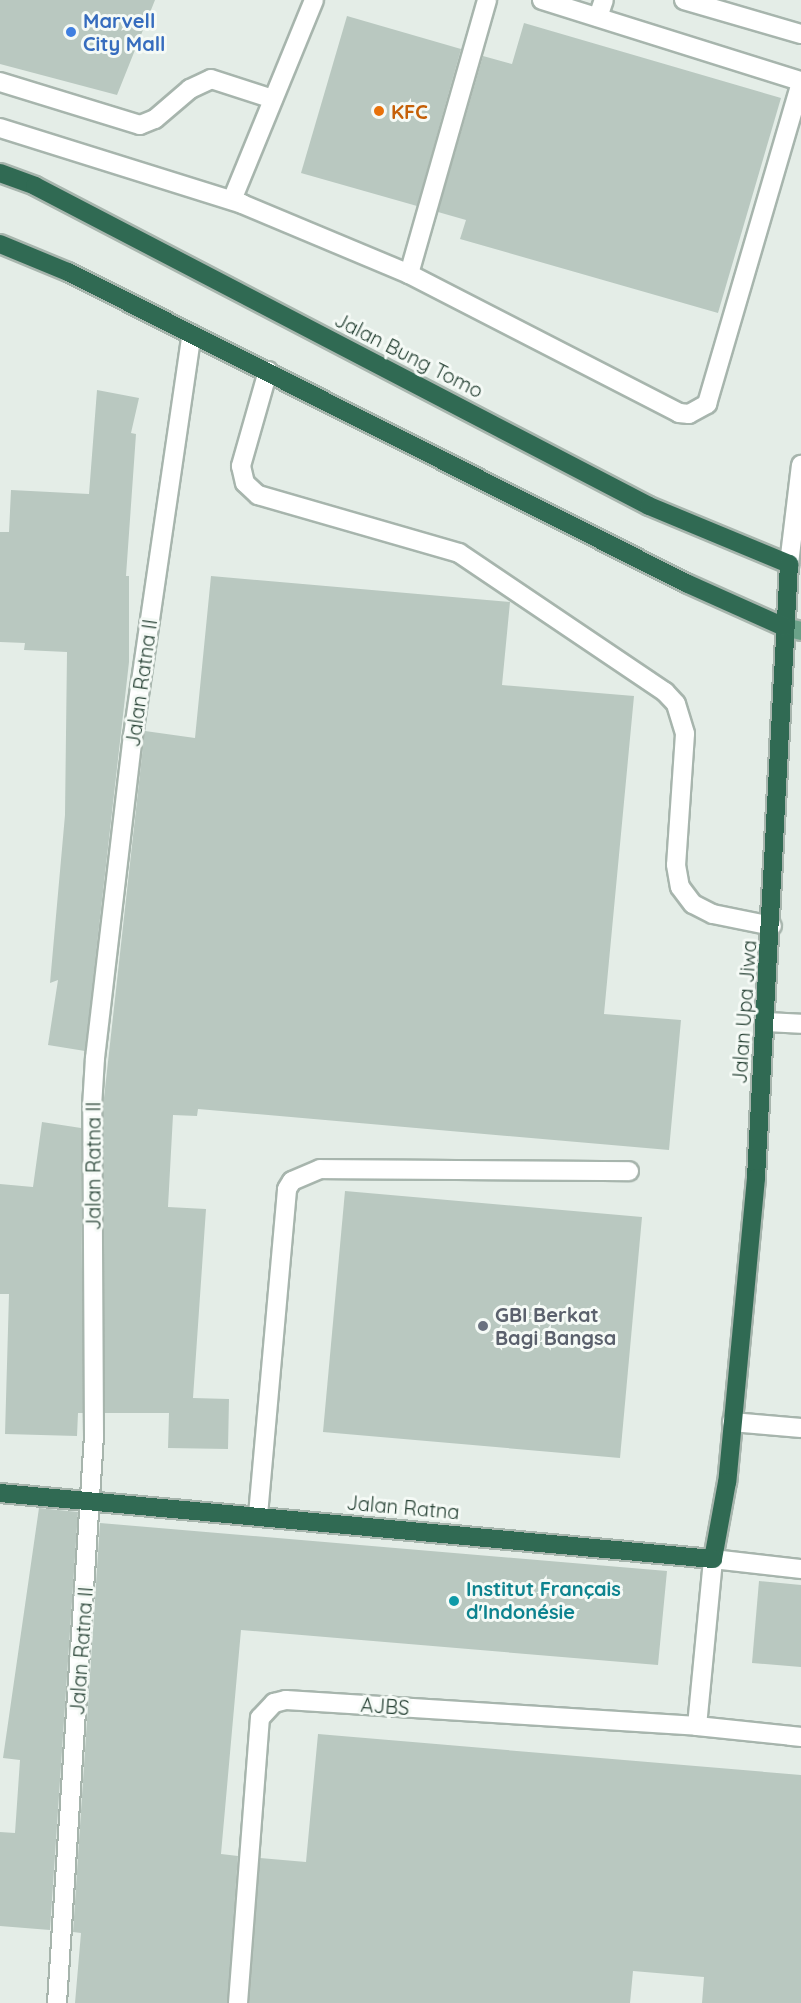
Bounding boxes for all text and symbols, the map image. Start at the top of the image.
place label: Marvell City Mall [83,8,166,55]
marker: Marvell City Mall [64,25,78,39]
place label: KFC [391,99,428,123]
marker: KFC [372,104,386,118]
street label: Jalan Bung Tomo [331,307,487,403]
street label: Jalan Ratna II [120,618,162,748]
street label: Jalan Upa Jiwa [727,939,761,1085]
street label: Jalan Ratna II [81,1102,105,1230]
place label: GBI Berkat Bagi Bangsa [495,1302,616,1349]
marker: GBI Berkat Bagi Bangsa [476,1319,490,1333]
street label: Jalan Ratna [345,1490,461,1524]
place label: Institut Français d'Indonésie [466,1577,621,1624]
street label: Jalan Ratna II [65,1586,97,1716]
marker: Institut Français d'Indonésie [447,1594,461,1608]
street label: AJBS [360,1692,410,1720]

